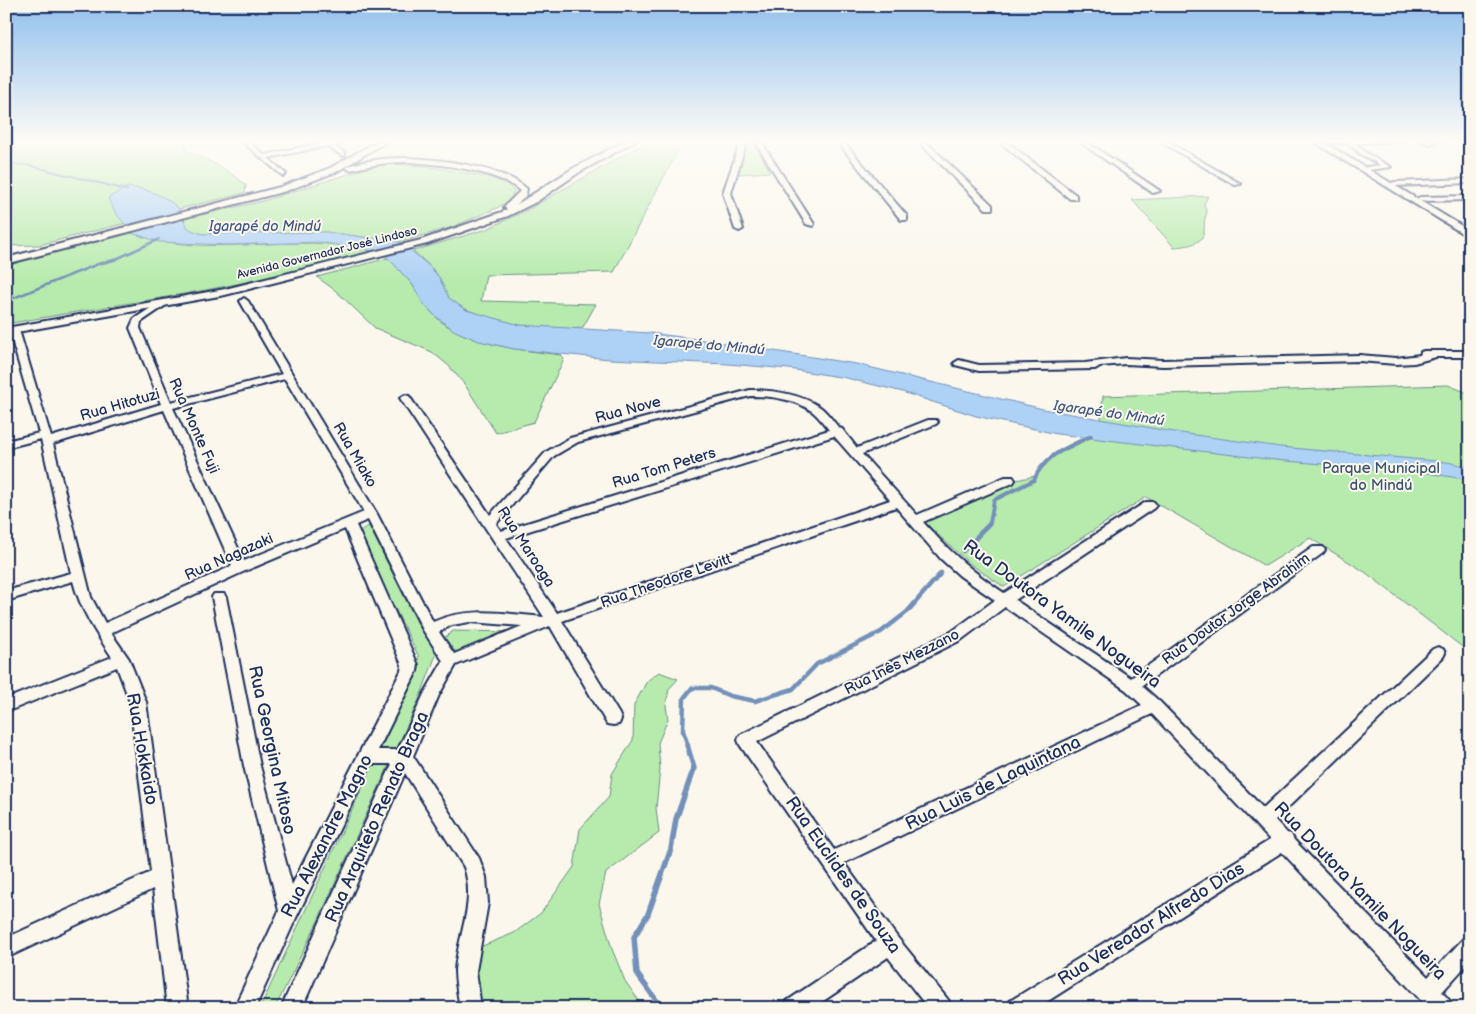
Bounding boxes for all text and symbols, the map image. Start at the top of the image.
water label: Igarapé do Mindú [208,218,321,235]
street label: Avenida Governador José Lindoso [235,223,419,283]
water label: Igarapé do Mindú [652,332,766,358]
street label: Rua Monte Fuji [164,375,224,477]
street label: Rua Hitotuzi [78,385,162,425]
street label: Rua Nove [593,392,663,428]
water label: Igarapé do Mindú [1051,397,1166,429]
street label: Rua Miako [329,419,381,491]
street label: Rua Tom Peters [610,443,719,493]
park label: Parque Municipal do Mindú [1322,459,1440,495]
street label: Rua Maroaga [493,503,559,591]
street label: Rua Nagazaki [182,529,276,585]
street label: Rua Doutora Yamile Nogueira [959,535,1165,693]
street label: Rua Doutor Jorge Abrahim [1158,549,1314,669]
street label: Rua Theodore Levitt [598,550,734,612]
street label: Rua Inês Mezzano [841,625,963,699]
street label: Rua Georgina Mitoso [244,664,300,836]
street label: Rua Hokkaido [122,691,162,807]
street label: Rua Arquiteto Renato Braga [321,708,433,926]
street label: Rua Luis de Laquintana [902,731,1084,835]
street label: Rua Alexandre Magno [277,751,377,921]
street label: Rua Euclides de Souza [781,792,905,958]
street label: Rua Doutora Yamile Nogueira [1269,798,1451,984]
street label: Rua Vereador Alfredo Dias [1054,858,1248,990]

